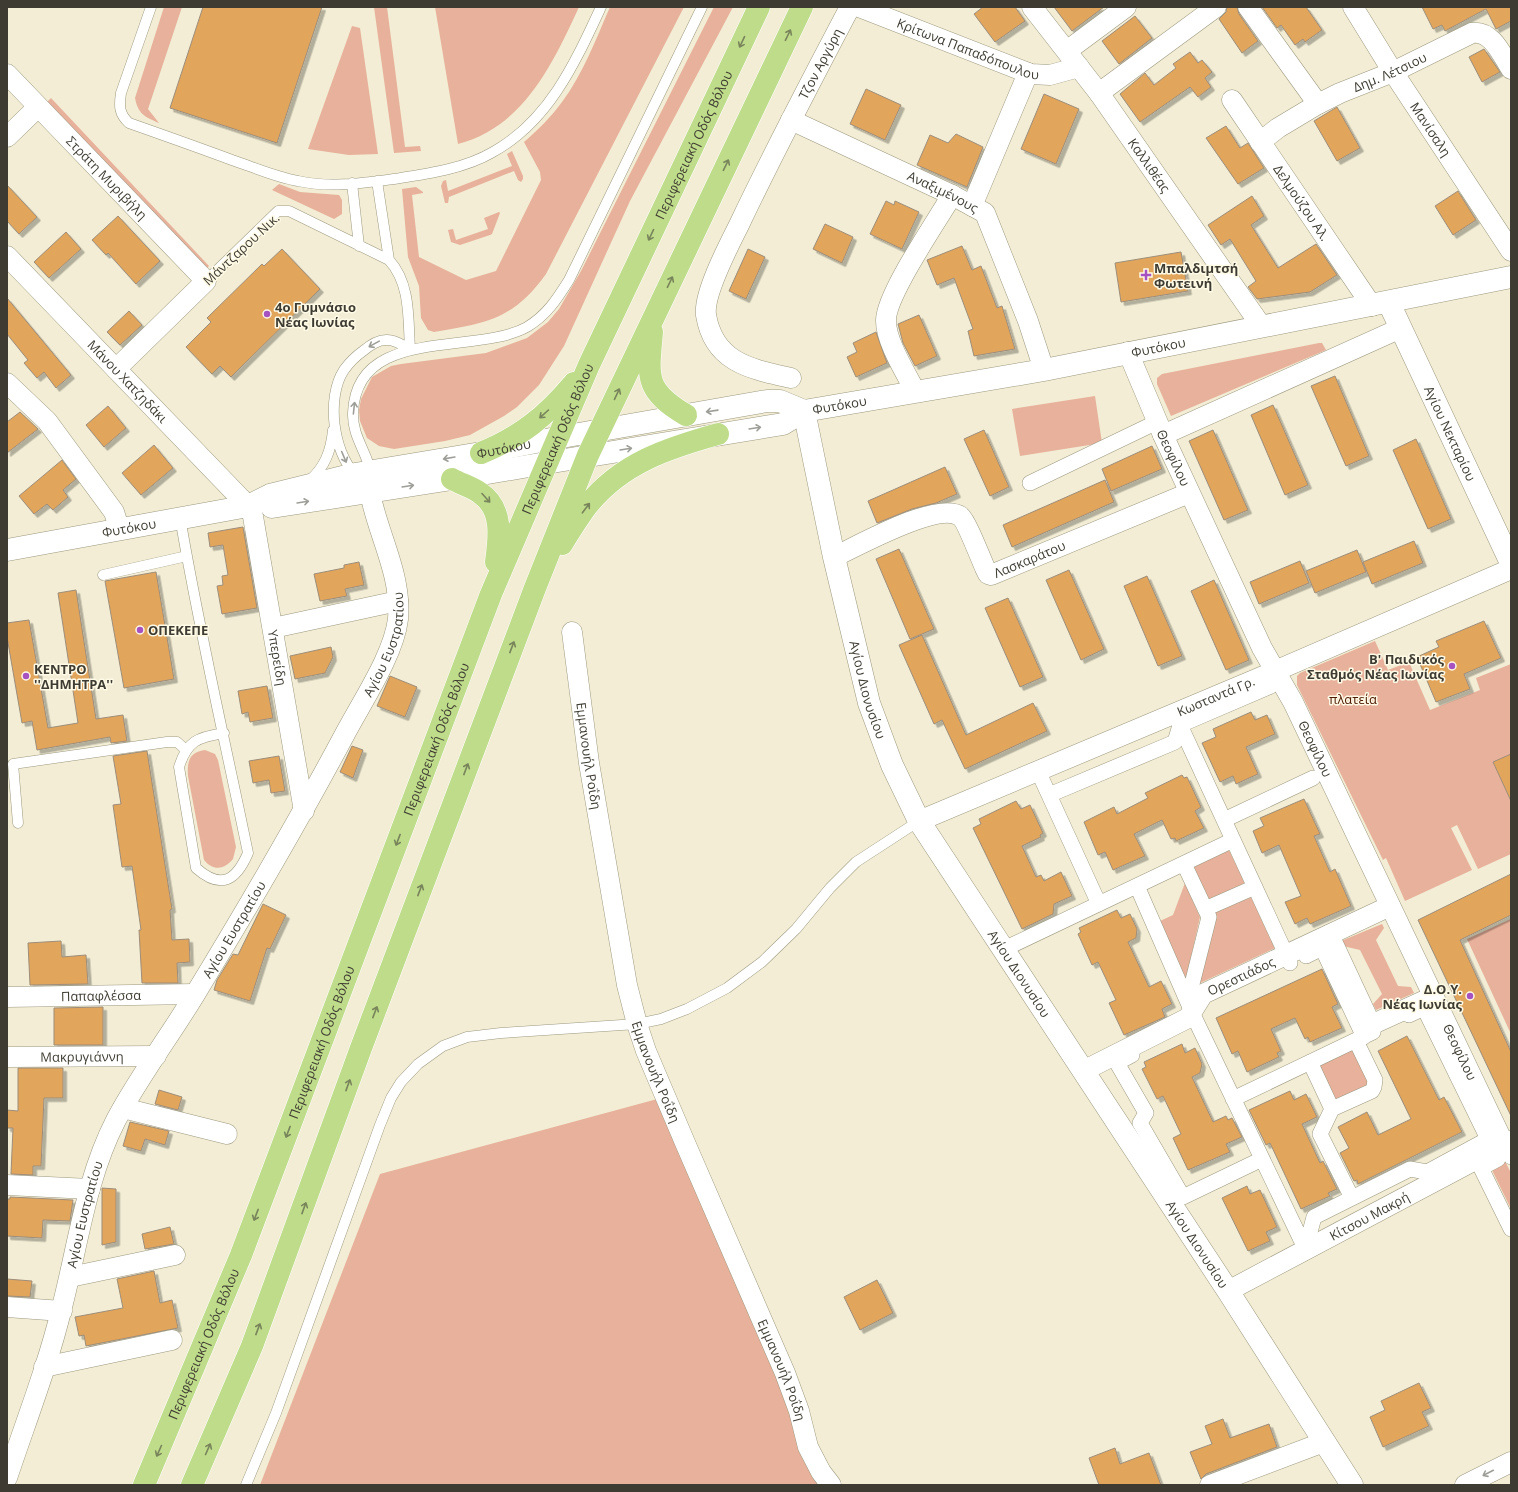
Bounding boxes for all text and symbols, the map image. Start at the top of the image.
street label: Κρίτωνα Παπαδόπουλου [894,14,1040,83]
street label: Τζον Αργύρη [794,25,846,102]
one-way arrow [785,29,792,41]
one-way arrow [738,36,745,48]
street label: Δημ. Λέτσιου [1350,48,1430,96]
street label: Περιφερειακή Οδός Βόλου [651,68,737,222]
street label: Μανίσαλη [1406,99,1455,160]
street label: Στράτη Μυριβήλη [62,132,151,224]
street label: Καλλιθέας [1124,134,1175,196]
one-way arrow [723,159,730,171]
street label: Δελμούζου Αλ. [1269,161,1334,244]
street label: Αναξιμένους [905,166,982,217]
street label: Μάντζαρου Νικ. [199,209,283,289]
one-way arrow [647,229,654,241]
place label: Μπαλδιμτσή Φωτεινή [1154,259,1238,292]
marker: Μπαλδιμτσή Φωτεινή [1141,270,1151,280]
one-way arrow [667,277,674,289]
place label: 4ο Γυμνάσιο Νέας Ιωνίας [275,298,356,331]
marker: 4ο Γυμνάσιο Νέας Ιωνίας [262,309,272,319]
street label: Φυτόκου [1130,333,1187,361]
street label: Μάνου Χατζηδάκι [84,336,172,427]
one-way arrow [368,341,380,348]
street label: Περιφερειακή Οδός Βόλου [517,361,598,517]
street label: Αγίου Νεκταρίου [1420,383,1480,484]
one-way arrow [614,389,621,401]
street label: Φυτόκου [811,391,868,418]
one-way arrow [350,402,357,415]
one-way arrow [706,407,719,415]
one-way arrow [539,410,549,419]
one-way arrow [748,424,761,432]
street label: Θεοφίλου [1153,427,1194,489]
street label: Φυτόκου [475,434,532,463]
one-way arrow [619,445,632,453]
one-way arrow [340,450,348,462]
one-way arrow [443,455,456,463]
one-way arrow [402,482,415,490]
one-way arrow [481,493,490,504]
one-way arrow [296,498,309,506]
one-way arrow [582,502,591,513]
street label: Φυτόκου [100,514,158,542]
street label: Λασκαράτου [991,536,1068,582]
street label: Αγίου Ευστρατίου [359,591,407,700]
place label: ΟΠΕΚΕΠΕ [148,621,208,639]
marker: ΟΠΕΚΕΠΕ [135,625,145,635]
street label: Υπερείδη [264,628,291,687]
street label: Αγίου Διονυσίου [845,639,891,741]
one-way arrow [509,642,517,654]
place label: Β' Παιδικός Σταθμός Νέας Ιωνίας [1307,650,1445,683]
place label: ΚΕΝΤΡΟ ''ΔΗΜΗΤΡΑ'' [34,660,113,693]
street label: Περιφερειακή Οδός Βόλου [399,660,473,818]
marker: Β' Παιδικός Σταθμός Νέας Ιωνίας [1447,661,1457,671]
marker: ΚΕΝΤΡΟ ''ΔΗΜΗΤΡΑ'' [21,671,31,681]
street label: Κωσταντά Γρ. [1174,672,1257,720]
park label: πλατεία [1329,690,1377,708]
street label: Εμμανουήλ Ροΐδη [572,701,606,811]
street label: Θεοφίλου [1294,717,1337,780]
one-way arrow [463,763,471,775]
one-way arrow [393,834,401,846]
street label: Αγίου Ευστρατίου [198,878,270,981]
one-way arrow [417,885,425,897]
street label: Αγίου Διονυσίου [984,926,1055,1021]
street label: Ορεστιάδος [1204,952,1278,1000]
street label: Περιφερειακή Οδός Βόλου [284,963,359,1122]
place label: Δ.Ο.Υ. Νέας Ιωνίας [1383,980,1463,1013]
street label: Παπαφλέσσα [61,986,141,1005]
marker: Δ.Ο.Υ. Νέας Ιωνίας [1465,991,1475,1001]
one-way arrow [371,1006,379,1018]
street label: Εμμανουήλ Ροΐδη [628,1019,684,1125]
street label: Θεοφίλου [1439,1021,1481,1083]
street label: Μακρυγιάννη [40,1047,124,1066]
one-way arrow [344,1080,352,1092]
one-way arrow [283,1126,291,1138]
street label: Αγίου Ευστρατίου [62,1158,107,1270]
street label: Κίτσου Μακρή [1326,1188,1412,1245]
street label: Αγίου Διονυσίου [1162,1197,1233,1292]
one-way arrow [300,1202,308,1214]
one-way arrow [252,1208,260,1220]
street label: Περιφερειακή Οδός Βόλου [164,1266,243,1422]
street label: Εμμανουήλ Ροΐδη [754,1316,810,1423]
one-way arrow [255,1324,263,1336]
one-way arrow [205,1444,212,1456]
one-way arrow [155,1445,162,1457]
one-way arrow [1482,1470,1494,1478]

